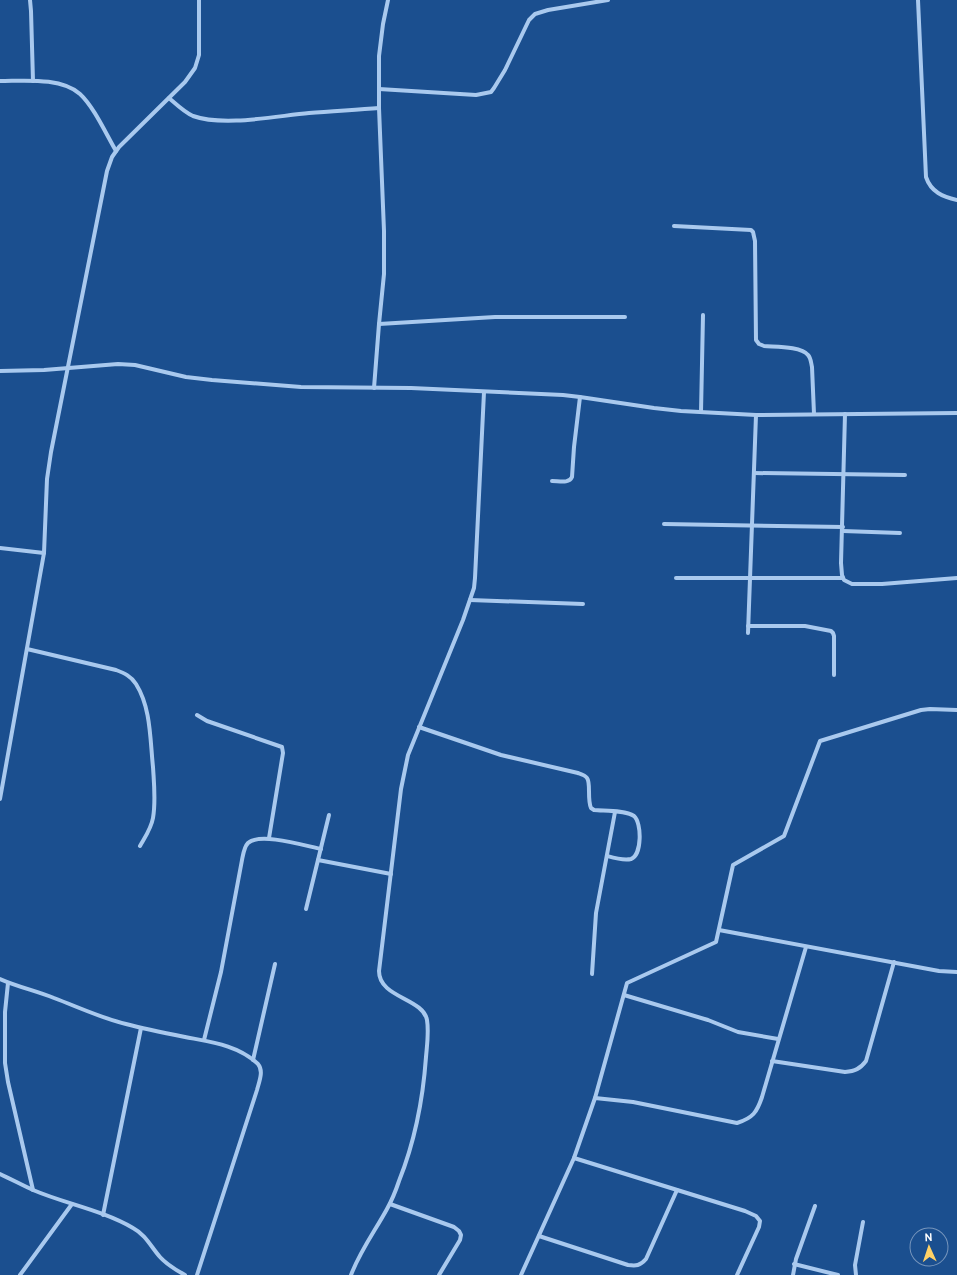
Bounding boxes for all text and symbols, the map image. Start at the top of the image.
north arrow [909,1227,949,1267]
text: N [924,1231,933,1245]

